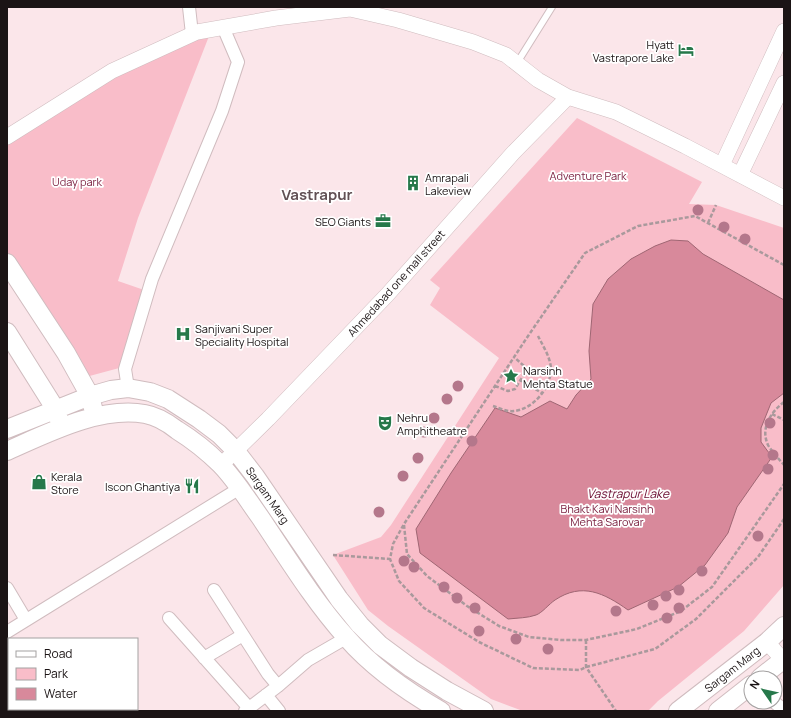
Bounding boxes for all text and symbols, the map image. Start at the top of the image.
place label: Hyatt Vastrapore Lake [593,37,675,65]
hotel icon: Hyatt Vastrapore Lake [677,41,695,59]
park label: Adventure Park [550,168,627,183]
place label: Amrapali Lakeview [425,170,472,198]
park label: Uday park [52,174,103,189]
building icon: Amrapali Lakeview [404,174,422,192]
district label: Vastrapur [281,184,353,205]
office icon: SEO Giants [374,212,392,230]
place label: SEO Giants [315,214,371,229]
street label: Ahmedabad one mall street [344,226,448,340]
place label: Sanjivani Super Speciality Hospital [195,321,289,349]
hospital icon: Sanjivani Super Speciality Hospital [174,325,192,343]
place label: Narsinh Mehta Statue [523,363,593,391]
place icon: Narsinh Mehta Statue [502,367,520,385]
place label: Nehru Amphitheatre [397,410,468,438]
theatre icon: Nehru Amphitheatre [376,414,394,432]
street label: Sargam Marg [243,463,293,527]
place label: Kerala Store [51,469,82,497]
shop icon: Kerala Store [30,473,48,491]
restaurant icon: Iscon Ghantiya [183,477,201,495]
place label: Iscon Ghantiya [105,479,180,494]
water label: Vastrapur Lake [587,485,670,502]
park label: Bhakt Kavi Narsinh Mehta Sarovar [560,501,654,529]
legend [8,638,138,710]
street label: Sargam Marg [701,643,763,695]
text: Road [44,645,72,662]
text: Park [44,665,69,682]
north arrow [743,670,783,710]
text: N [746,677,763,692]
text: Water [44,685,78,702]

